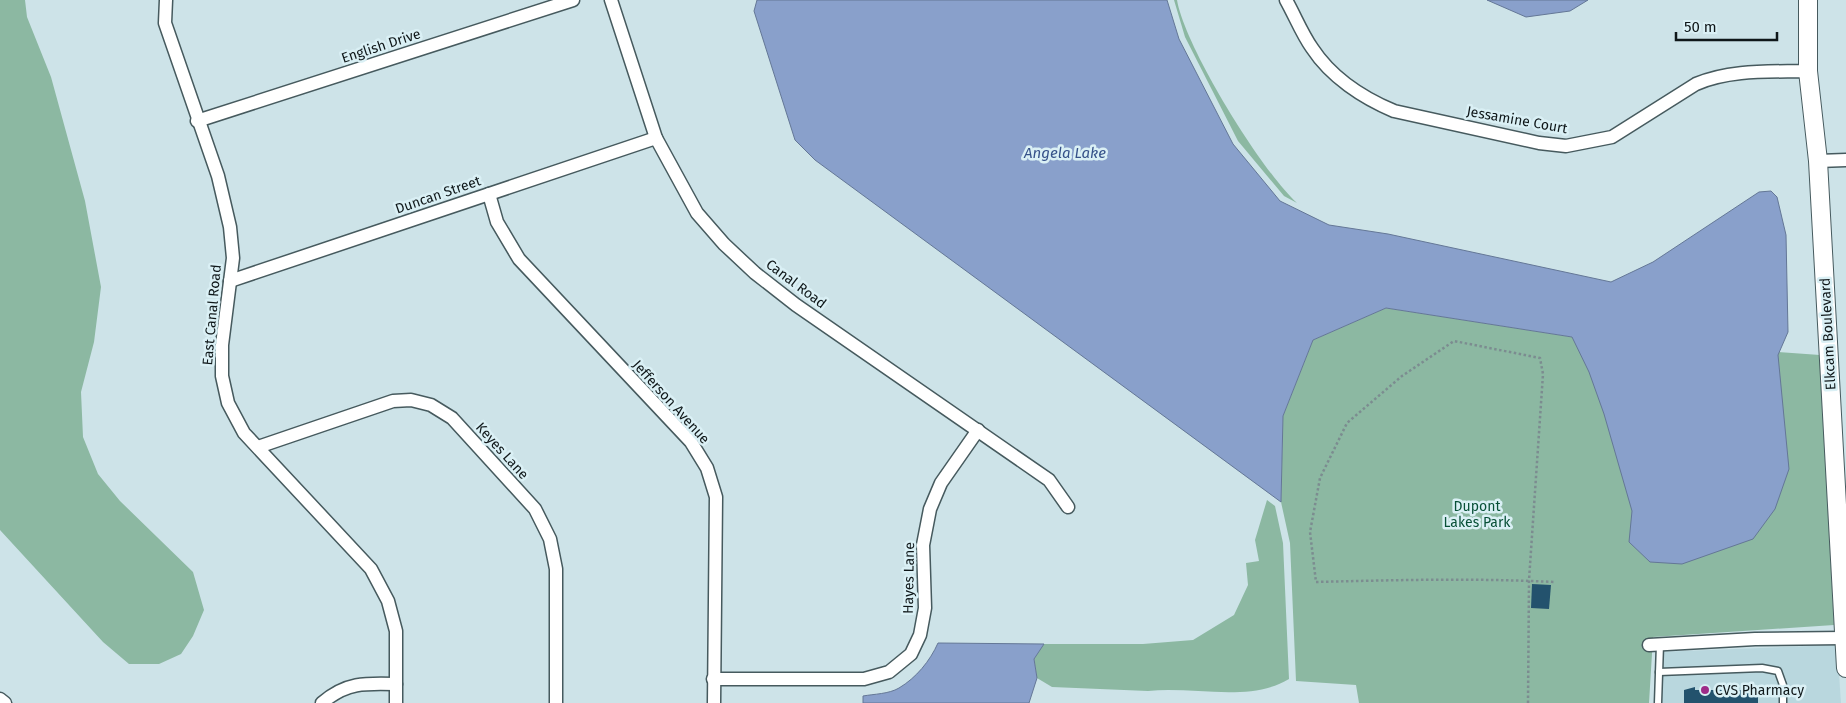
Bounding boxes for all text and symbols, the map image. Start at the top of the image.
scale bar [1676,10,1777,42]
text: 50 m [1684,18,1717,36]
street label: English Drive [339,25,423,67]
street label: Jessamine Court [1465,103,1570,137]
water label: Angela Lake [1023,144,1106,162]
street label: Duncan Street [393,172,484,218]
street label: Canal Road [762,256,830,312]
street label: East Canal Road [199,264,225,366]
street label: Elkcam Boulevard [1817,277,1839,391]
street label: Jefferson Avenue [629,357,713,447]
street label: Keyes Lane [472,419,532,483]
park label: Dupont Lakes Park [1444,498,1511,531]
street label: Hayes Lane [900,542,918,614]
place label: CVS Pharmacy [1715,682,1804,699]
marker: CVS Pharmacy [1699,684,1711,696]

